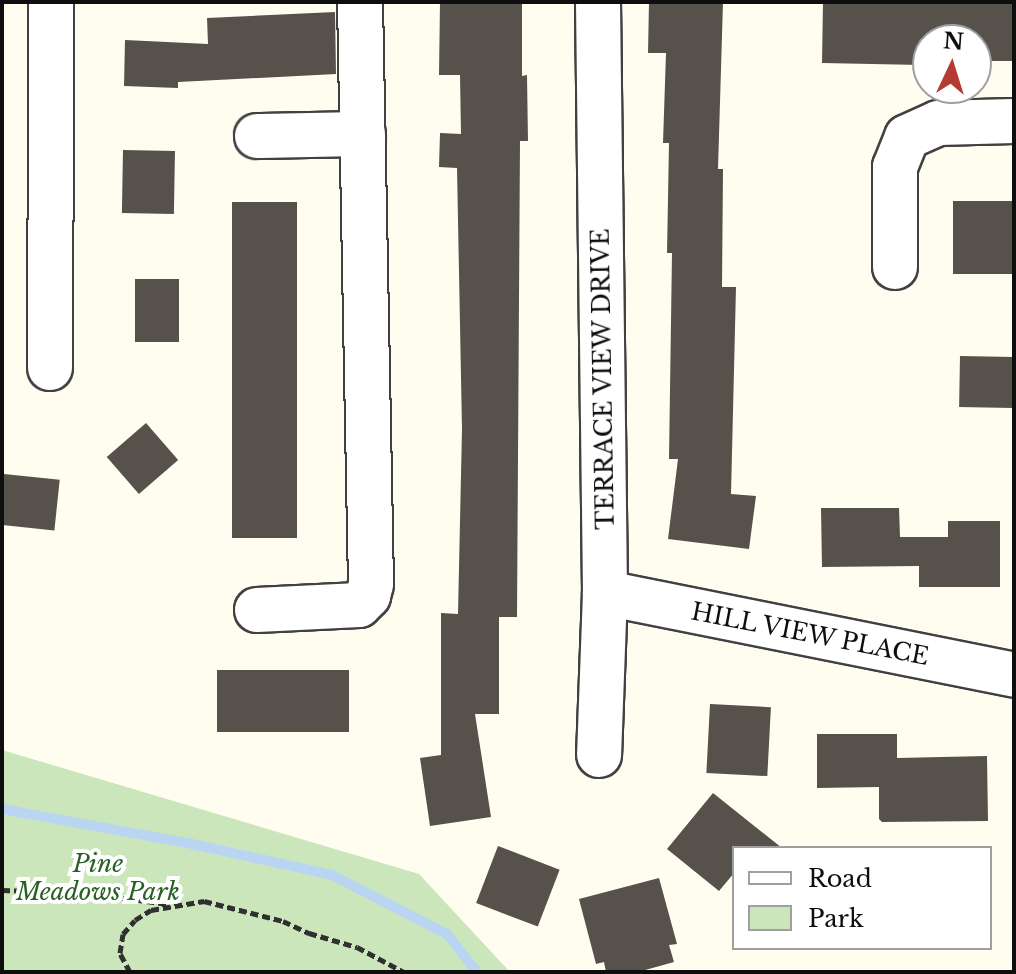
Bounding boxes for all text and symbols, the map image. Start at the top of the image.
north arrow [912,24,992,104]
text: N [942,27,965,56]
street label: TERRACE VIEW DRIVE [586,227,620,531]
street label: HILL VIEW PLACE [688,597,932,671]
legend [732,846,992,950]
park label: Pine Meadows Park [16,850,180,906]
text: Road [808,864,872,893]
text: Park [808,904,864,933]

